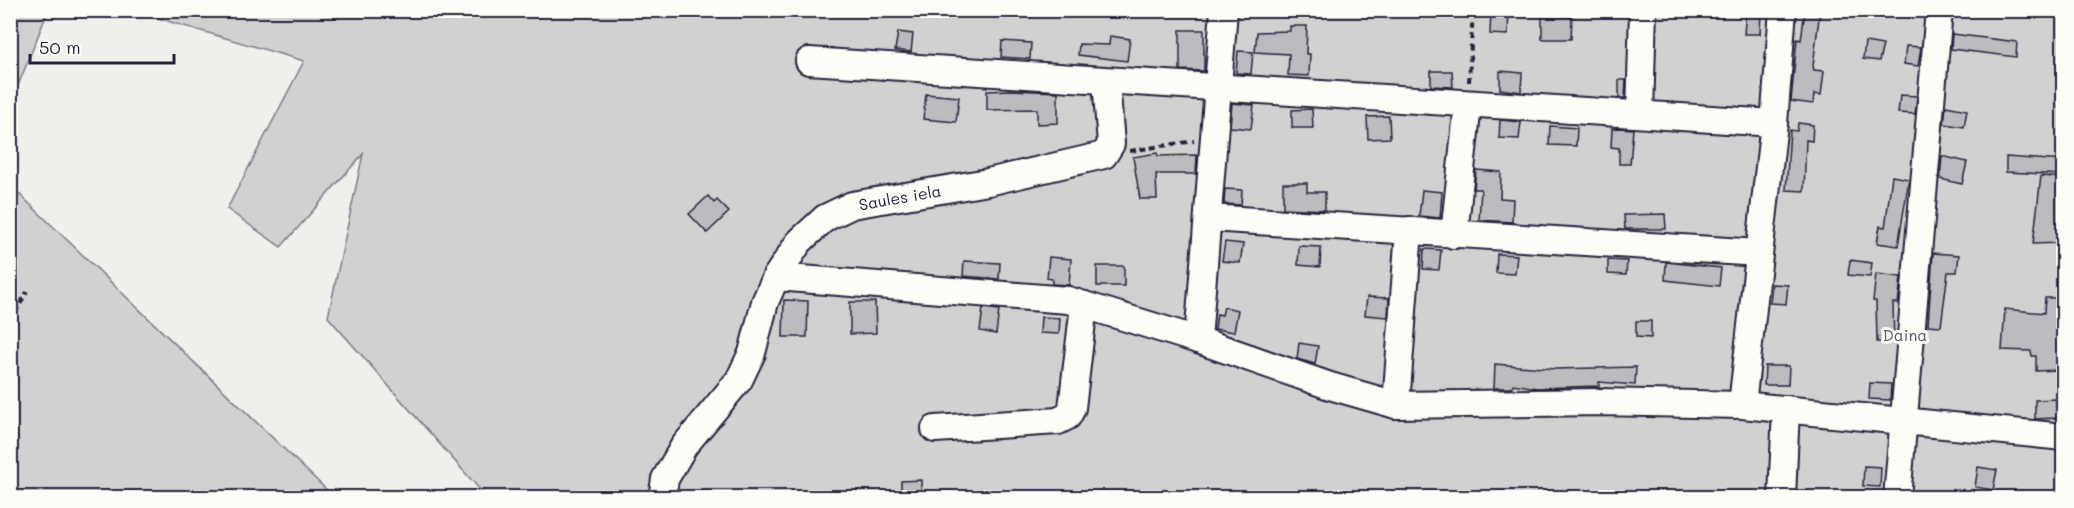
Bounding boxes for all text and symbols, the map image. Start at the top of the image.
scale bar [30,27,174,65]
text: 50 m [39,35,81,59]
street label: Saules iela [857,179,943,215]
park label: Daina [1883,324,1927,345]

